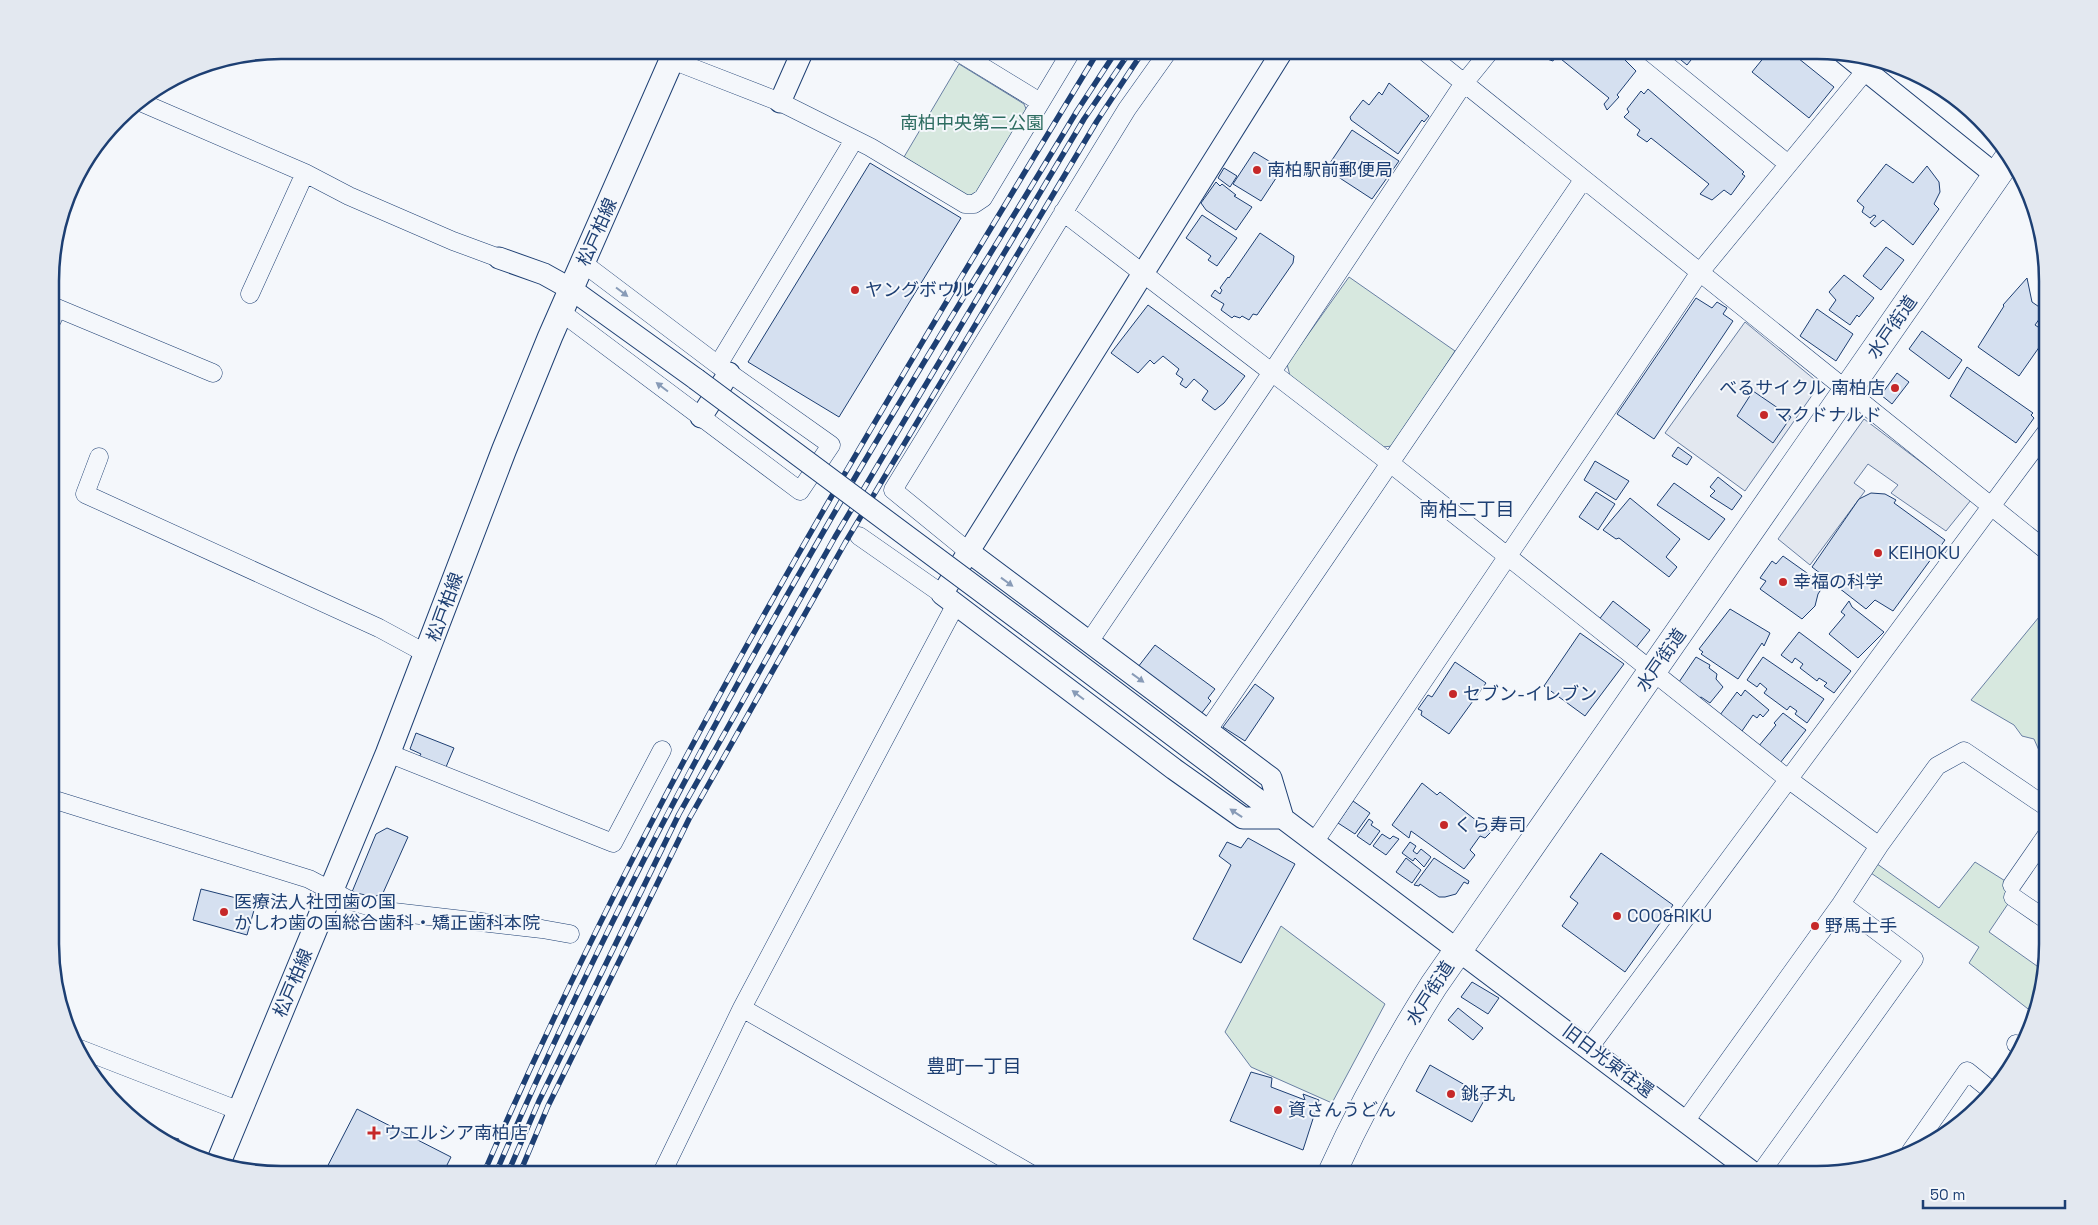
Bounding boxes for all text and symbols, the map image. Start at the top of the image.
park label: 南柏中央第二公園 [900,111,1044,134]
place label: 南柏駅前郵便局 [1267,158,1393,181]
marker: 南柏駅前郵便局 [1251,164,1263,176]
street label: 松戸柏線 [571,194,622,269]
place label: ヤングボウル [865,278,973,301]
marker: ヤングボウル [849,284,861,296]
one-way arrow [615,287,628,298]
street label: 水戸街道 [1862,291,1922,363]
place label: べるサイクル 南柏店 [1719,376,1885,399]
one-way arrow [656,382,669,393]
marker: べるサイクル 南柏店 [1889,382,1901,394]
place label: マクドナルド [1774,403,1882,426]
marker: マクドナルド [1758,409,1770,421]
district label: 南柏二丁目 [1419,497,1515,522]
place label: KEIHOKU [1888,541,1960,564]
marker: KEIHOKU [1872,547,1884,559]
street label: 松戸柏線 [421,569,468,645]
place label: 幸福の科学 [1793,570,1883,593]
marker: 幸福の科学 [1777,576,1789,588]
one-way arrow [1000,577,1014,587]
street label: 水戸街道 [1631,624,1691,696]
one-way arrow [1131,673,1145,683]
place label: セブン-イレブン [1463,682,1597,705]
marker: セブン-イレブン [1447,688,1459,700]
one-way arrow [1072,690,1085,701]
one-way arrow [1229,808,1243,818]
place label: くら寿司 [1454,813,1526,836]
marker: くら寿司 [1438,819,1450,831]
place label: 医療法人社団歯の国 かしわ歯の国総合歯科・矯正歯科本院 [234,890,540,934]
place label: COO&RIKU [1627,904,1712,927]
marker: 医療法人社団歯の国 かしわ歯の国総合歯科・矯正歯科本院 [218,906,230,918]
marker: COO&RIKU [1611,910,1623,922]
place label: 野馬土手 [1825,914,1897,937]
marker: 野馬土手 [1809,920,1821,932]
street label: 松戸柏線 [268,945,317,1020]
street label: 水戸街道 [1400,956,1459,1029]
street label: 旧日光東往還 [1558,1019,1658,1102]
district label: 豊町一丁目 [926,1054,1022,1079]
place label: 銚子丸 [1461,1082,1515,1105]
marker: 銚子丸 [1445,1088,1457,1100]
place label: 資さんうどん [1288,1098,1396,1121]
marker: 資さんうどん [1272,1104,1284,1116]
place label: ウエルシア南柏店 [384,1121,528,1144]
marker: ウエルシア南柏店 [368,1127,380,1139]
scale bar [1923,1178,2066,1210]
text: 50 m [1930,1185,1965,1204]

